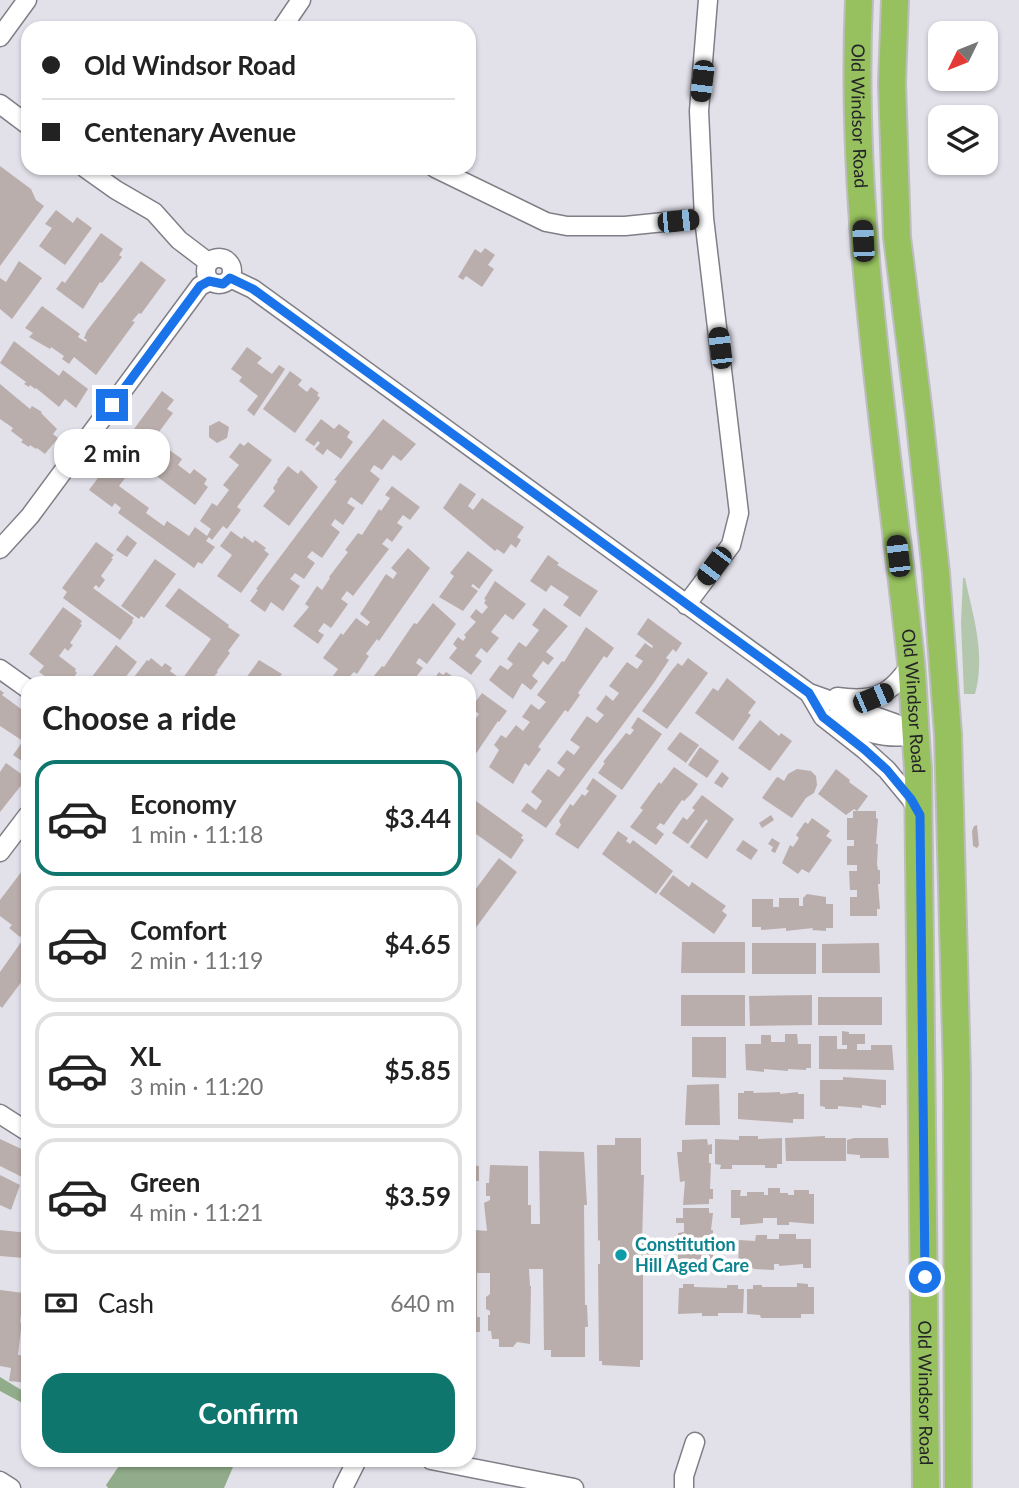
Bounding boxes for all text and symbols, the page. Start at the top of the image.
north arrow [928,21,998,91]
map controls [928,21,998,175]
street label: Old Windsor Road [847,43,873,189]
text: Old Windsor Road [84,49,296,81]
car [690,59,715,103]
button: layers [928,105,998,175]
text: Centenary Avenue [84,116,296,148]
car [657,208,700,234]
car [852,219,875,263]
car [708,326,733,370]
route end [96,389,128,421]
callout: 2 min [54,430,170,478]
text: 2 min [83,439,141,467]
car [886,534,911,578]
car [693,543,736,589]
street label: Old Windsor Road [898,628,930,773]
car [850,680,897,716]
text: Choose a ride [42,698,236,737]
icon: car [46,787,109,850]
text: Economy [130,788,236,820]
text: $3.44 [385,802,451,834]
text: 1 min · 11:18 [130,820,263,848]
icon: car [46,913,109,976]
text: Comfort [130,914,227,946]
text: $4.65 [385,928,451,960]
text: 2 min · 11:19 [130,946,263,974]
icon: car [46,1039,109,1102]
text: XL [130,1040,161,1072]
text: $5.85 [385,1054,451,1086]
text: 3 min · 11:20 [130,1072,263,1100]
icon: car [46,1165,109,1228]
text: Green [130,1166,200,1198]
text: $3.59 [385,1180,451,1212]
text: 4 min · 11:21 [130,1198,263,1226]
place label: Constitution Hill Aged Care [635,1233,750,1276]
marker: Constitution Hill Aged Care [613,1247,629,1263]
route start [909,1261,941,1293]
icon: cash [42,1284,80,1322]
text: Cash [98,1287,154,1319]
text: 640 m [390,1289,455,1317]
street label: Old Windsor Road [914,1320,938,1465]
button: Confirm [42,1373,455,1453]

